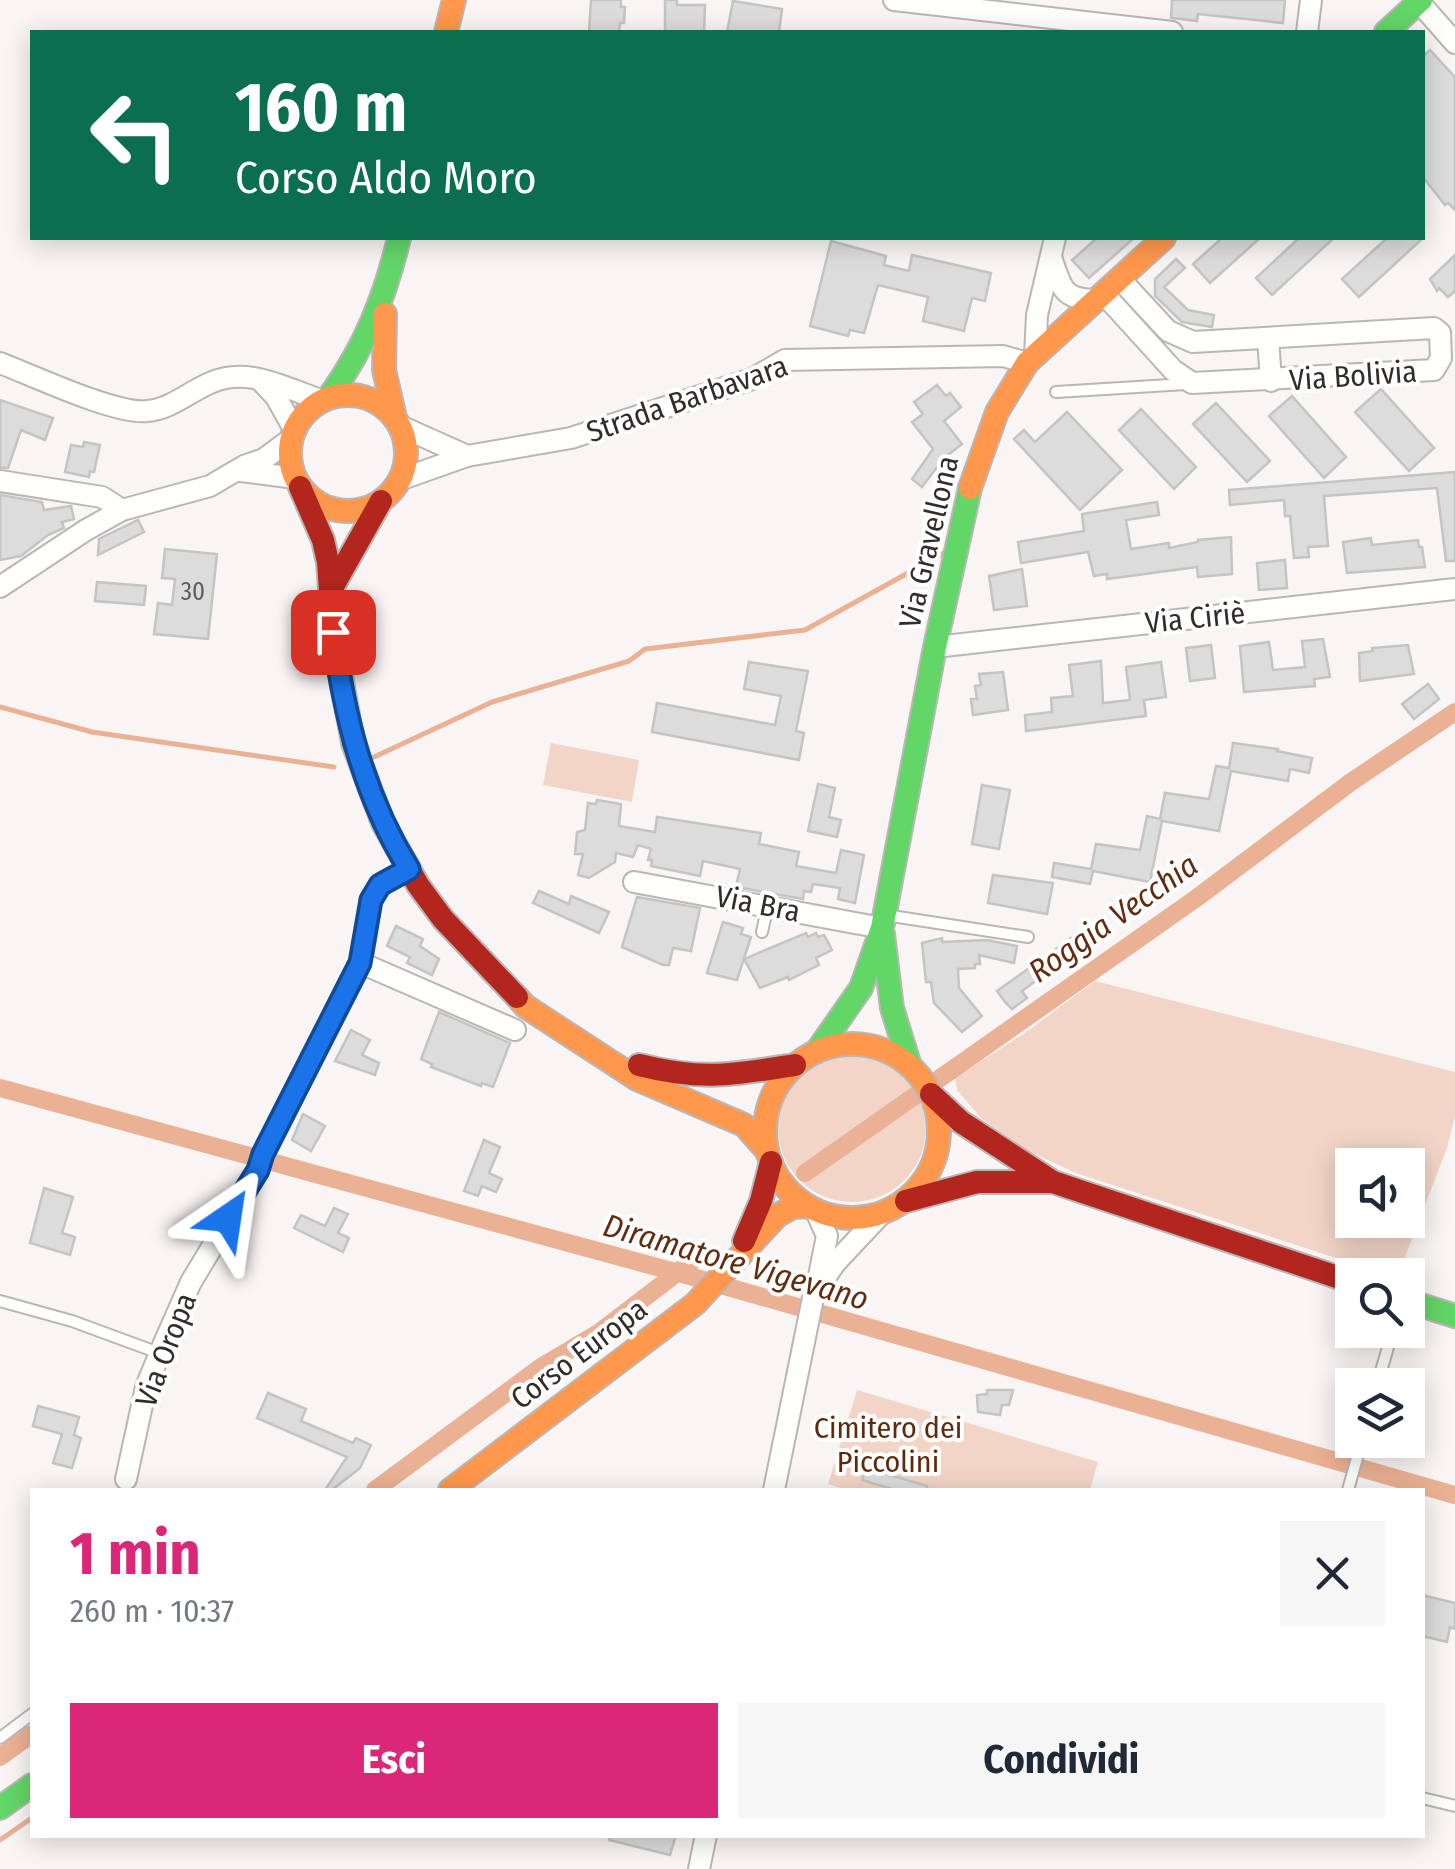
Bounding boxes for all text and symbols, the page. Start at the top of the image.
text: 160 m [235,66,407,150]
icon: left [70,70,200,200]
text: Corso Aldo Moro [235,151,537,205]
street label: Strada Barbavara [582,348,792,450]
street label: Via Bolivia [1288,354,1418,398]
street label: Via Gravellona [892,452,966,632]
house number: 30 [181,577,205,607]
pin [291,590,376,675]
street label: Via Ciriè [1143,595,1247,641]
icon: arrive [306,605,361,660]
water label: Roggia Vecchia [1021,846,1205,990]
street label: Via Bra [713,878,803,930]
map controls [1335,1148,1425,1458]
button: sound [1335,1148,1425,1238]
position arrow [176,1166,280,1270]
water label: Diramatore Vigevano [599,1206,873,1318]
button: search [1335,1258,1425,1348]
street label: Via Oropa [128,1288,204,1412]
street label: Corso Europa [504,1291,654,1417]
button: layers [1335,1368,1425,1458]
park label: Cimitero dei Piccolini [814,1410,962,1480]
text: 1 min [70,1518,201,1590]
button: close [1280,1521,1385,1626]
text: 260 m · 10:37 [70,1592,234,1630]
button: Esci [70,1703,718,1818]
button: Condividi [738,1703,1385,1818]

